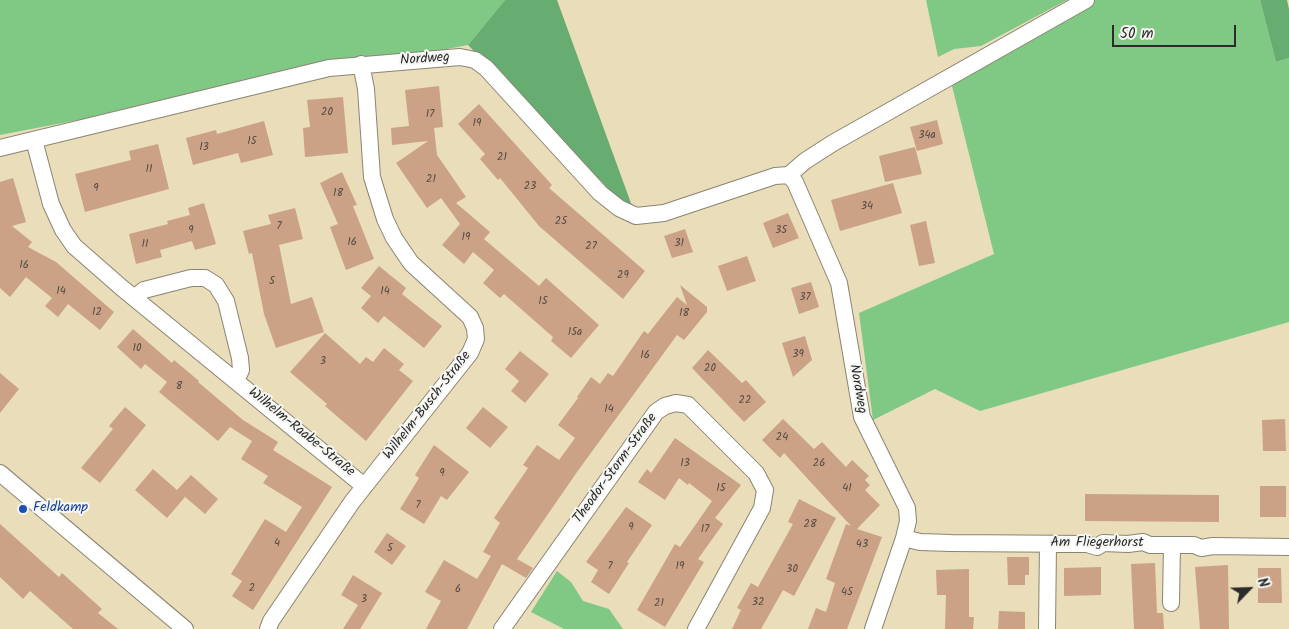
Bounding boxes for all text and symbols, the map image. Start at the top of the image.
scale bar [1114,15,1238,47]
text: 50 m [1120,22,1154,46]
street label: Nordweg [400,50,450,70]
house number: 20 [321,106,333,120]
house number: 17 [426,108,434,122]
house number: 19 [473,117,481,131]
house number: 34a [918,129,936,143]
house number: 15 [247,135,257,149]
house number: 13 [199,141,209,155]
house number: 21 [497,151,507,165]
house number: 11 [146,163,152,177]
house number: 21 [426,173,436,187]
house number: 23 [524,180,536,194]
house number: 9 [93,182,99,196]
house number: 18 [333,187,343,201]
house number: 34 [861,200,873,214]
house number: 25 [555,215,567,229]
house number: 7 [276,220,282,234]
house number: 9 [188,224,194,238]
house number: 35 [775,224,787,238]
house number: 19 [462,231,470,245]
house number: 16 [347,236,357,250]
house number: 31 [674,237,684,251]
house number: 11 [142,238,148,252]
house number: 27 [585,240,597,254]
house number: 16 [19,259,29,273]
house number: 29 [617,269,629,283]
house number: 5 [269,275,275,289]
house number: 14 [56,285,66,299]
house number: 14 [380,285,390,299]
house number: 37 [799,291,811,305]
house number: 15 [538,295,548,309]
house number: 12 [92,306,102,320]
house number: 18 [679,307,689,321]
house number: 15a [568,326,582,340]
house number: 10 [133,342,141,356]
street label: Wilhelm-Busch-Straße [380,348,476,464]
house number: 39 [792,348,804,362]
house number: 16 [640,349,650,363]
house number: 3 [320,355,326,369]
house number: 20 [704,362,716,376]
street label: Nordweg [844,363,870,415]
house number: 8 [176,380,182,394]
street label: Wilhelm-Raabe-Straße [244,385,358,481]
house number: 22 [739,394,751,408]
house number: 14 [604,403,614,417]
street label: Theodor-Storm-Straße [570,411,662,527]
house number: 24 [776,431,788,445]
house number: 13 [680,457,690,471]
house number: 26 [813,457,825,471]
house number: 9 [439,467,445,481]
house number: 15 [716,482,726,496]
house number: 41 [842,482,852,496]
house number: 7 [415,499,421,513]
place label: Feldkamp [33,501,88,517]
marker: Feldkamp [17,503,29,515]
house number: 28 [803,518,817,532]
house number: 9 [628,521,634,535]
house number: 17 [701,523,709,537]
street label: Am Fliegerhorst [1050,536,1144,552]
house number: 4 [274,537,280,551]
house number: 43 [856,538,868,552]
house number: 5 [387,542,393,556]
house number: 7 [607,560,613,574]
house number: 19 [676,560,684,574]
house number: 30 [786,563,798,577]
north arrow [1224,564,1274,614]
text: N [1251,574,1275,591]
house number: 2 [249,582,255,596]
house number: 6 [455,583,461,597]
house number: 45 [841,586,853,600]
house number: 3 [361,593,367,607]
house number: 32 [752,596,764,610]
house number: 21 [654,597,664,611]

